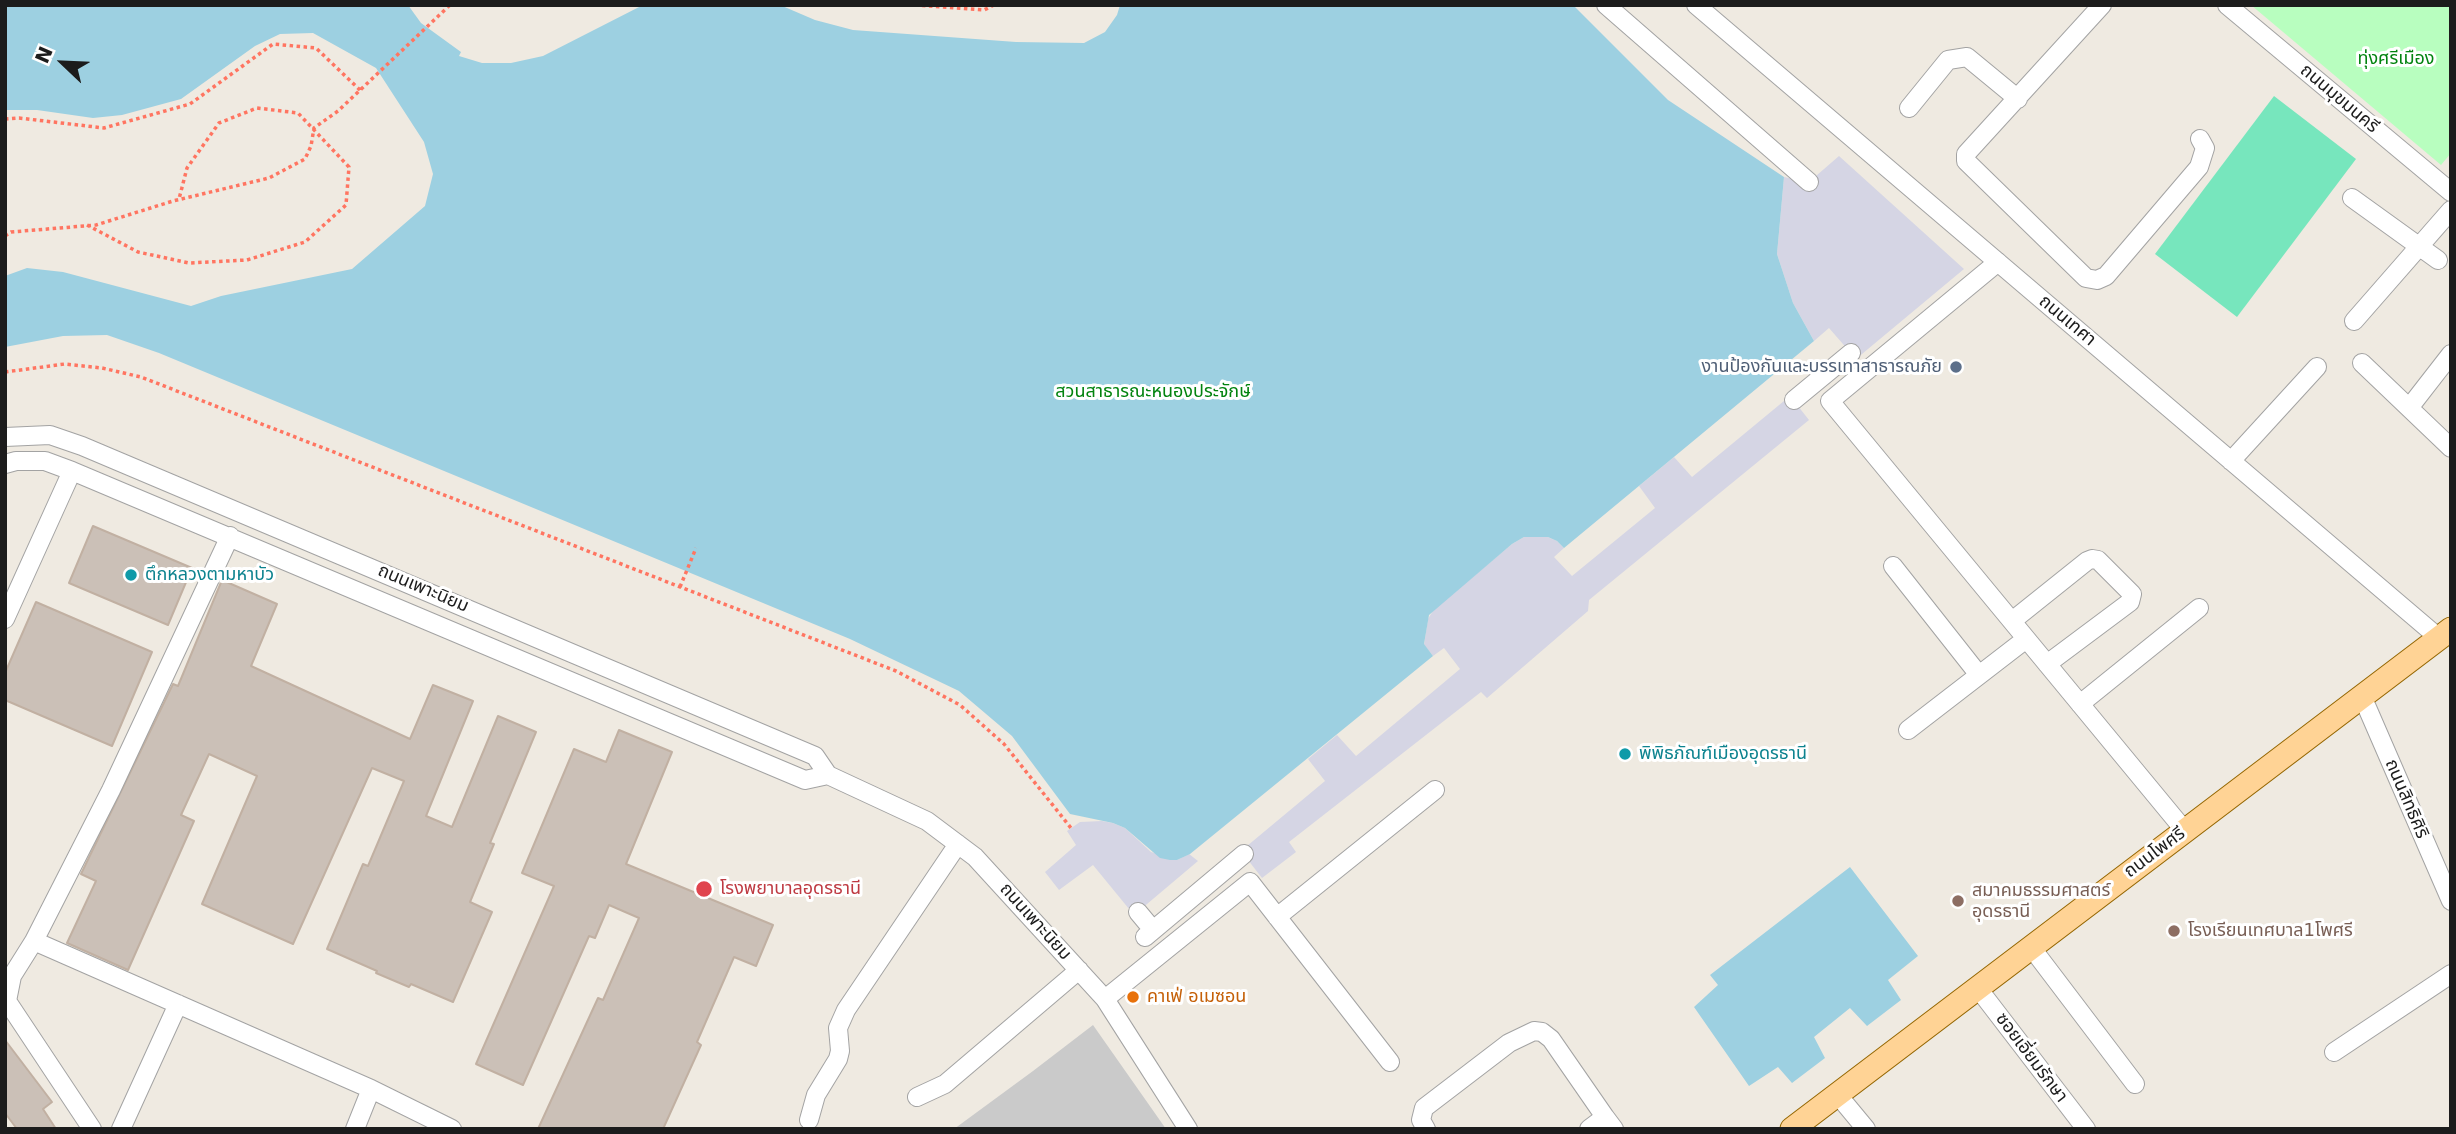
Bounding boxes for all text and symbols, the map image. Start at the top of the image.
north arrow [28,28,98,98]
text: N [30,43,57,66]
park label: ทุ่งศรีเมือง [2357,48,2435,70]
street label: ถนนมุขมนครี [2295,60,2383,138]
street label: ถนนเทศา [2034,291,2100,351]
place label: งานป้องกันและบรรเทาสาธารณภัย [1701,356,1942,378]
marker: งานป้องกันและบรรเทาสาธารณภัย [1948,359,1964,375]
park label: สวนสาธารณะหนองประจักษ์ [1055,381,1251,403]
street label: ถนนเพาะนิยม [374,560,472,618]
place label: ตึกหลวงตามหาบัว [145,564,274,586]
marker: ตึกหลวงตามหาบัว [123,567,139,583]
place label: พิพิธภัณฑ์เมืองอุดรธานี [1639,743,1807,765]
marker: พิพิธภัณฑ์เมืองอุดรธานี [1617,746,1633,762]
street label: ถนนสิทธิศิริ [2380,756,2432,842]
street label: ถนนโพศรี [2120,823,2190,883]
place label: โรงพยาบาลอุดรธานี [720,878,861,900]
marker: โรงพยาบาลอุดรธานี [694,879,714,899]
street label: ถนนเพาะนิยม [995,879,1075,965]
place label: สมาคมธรรมศาสตร์ อุดรธานี [1972,880,2110,922]
marker: สมาคมธรรมศาสตร์ อุดรธานี [1950,893,1966,909]
place label: โรงเรียนเทศบาล1โพศรี [2188,920,2353,942]
marker: โรงเรียนเทศบาล1โพศรี [2166,923,2182,939]
place label: คาเฟ่ อเมซอน [1147,986,1246,1008]
marker: คาเฟ่ อเมซอน [1125,989,1141,1005]
street label: ซอยเอี่ยมรักษา [1990,1009,2072,1107]

